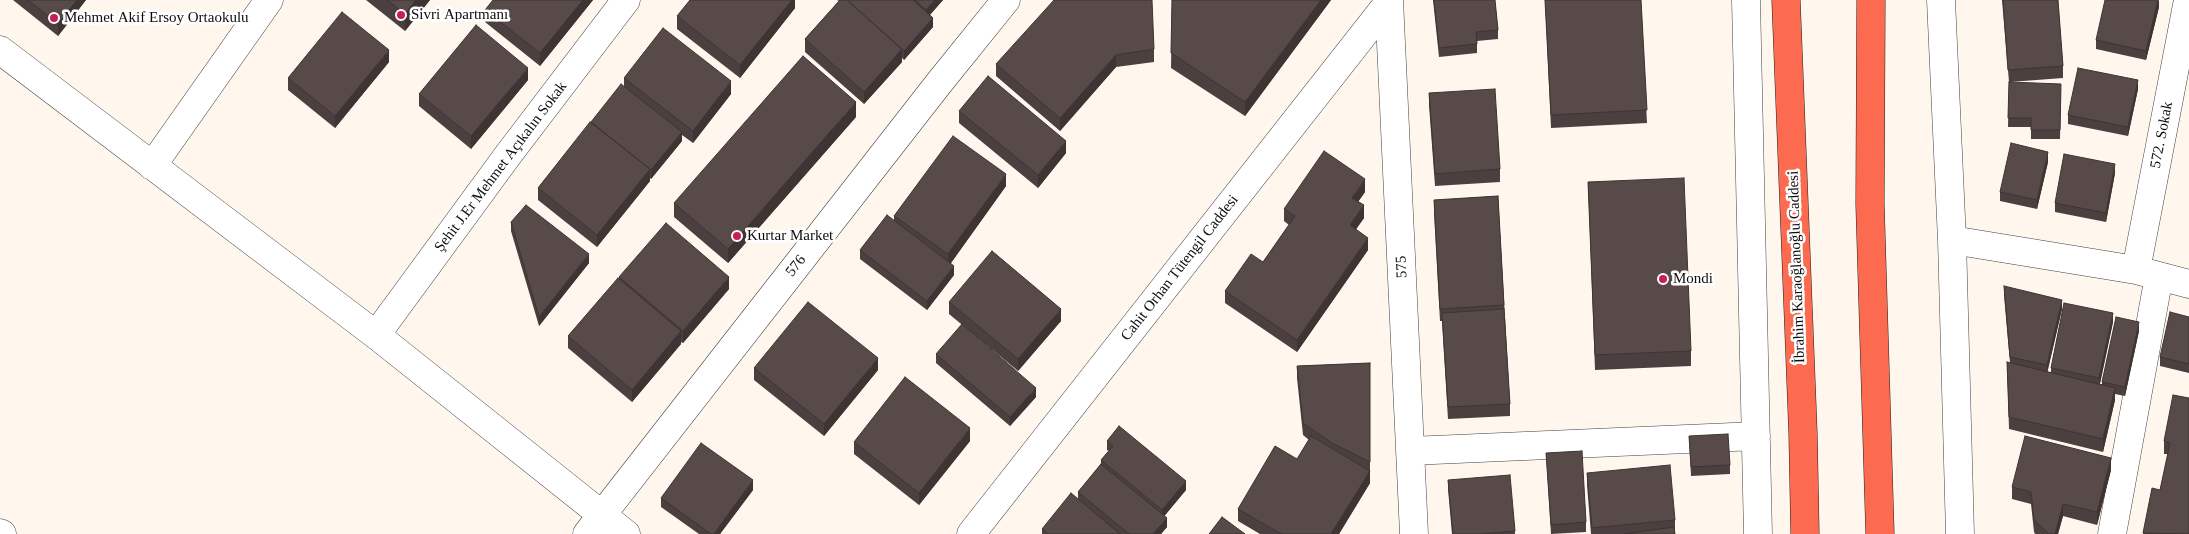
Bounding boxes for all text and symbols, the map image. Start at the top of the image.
place label: Sivri Apartmanı [411,6,508,24]
place label: Mehmet Akif Ersoy Ortaokulu [64,9,249,27]
marker: Sivri Apartmanı [395,9,407,21]
marker: Mehmet Akif Ersoy Ortaokulu [48,12,60,24]
street label: Şehit J.Er Mehmet Açıkalın Sokak [431,78,571,256]
street label: 572. Sokak [2147,100,2177,170]
street label: İbrahim Karaoğlanoğlu Caddesi [1785,171,1809,363]
street label: Cahit Orhan Tütengil Caddesi [1117,191,1243,345]
place label: Kurtar Market [747,227,833,245]
marker: Kurtar Market [731,230,743,242]
street label: 576 [782,252,810,280]
street label: 575 [1392,255,1412,279]
place label: Mondi [1673,270,1713,288]
marker: Mondi [1657,273,1669,285]

